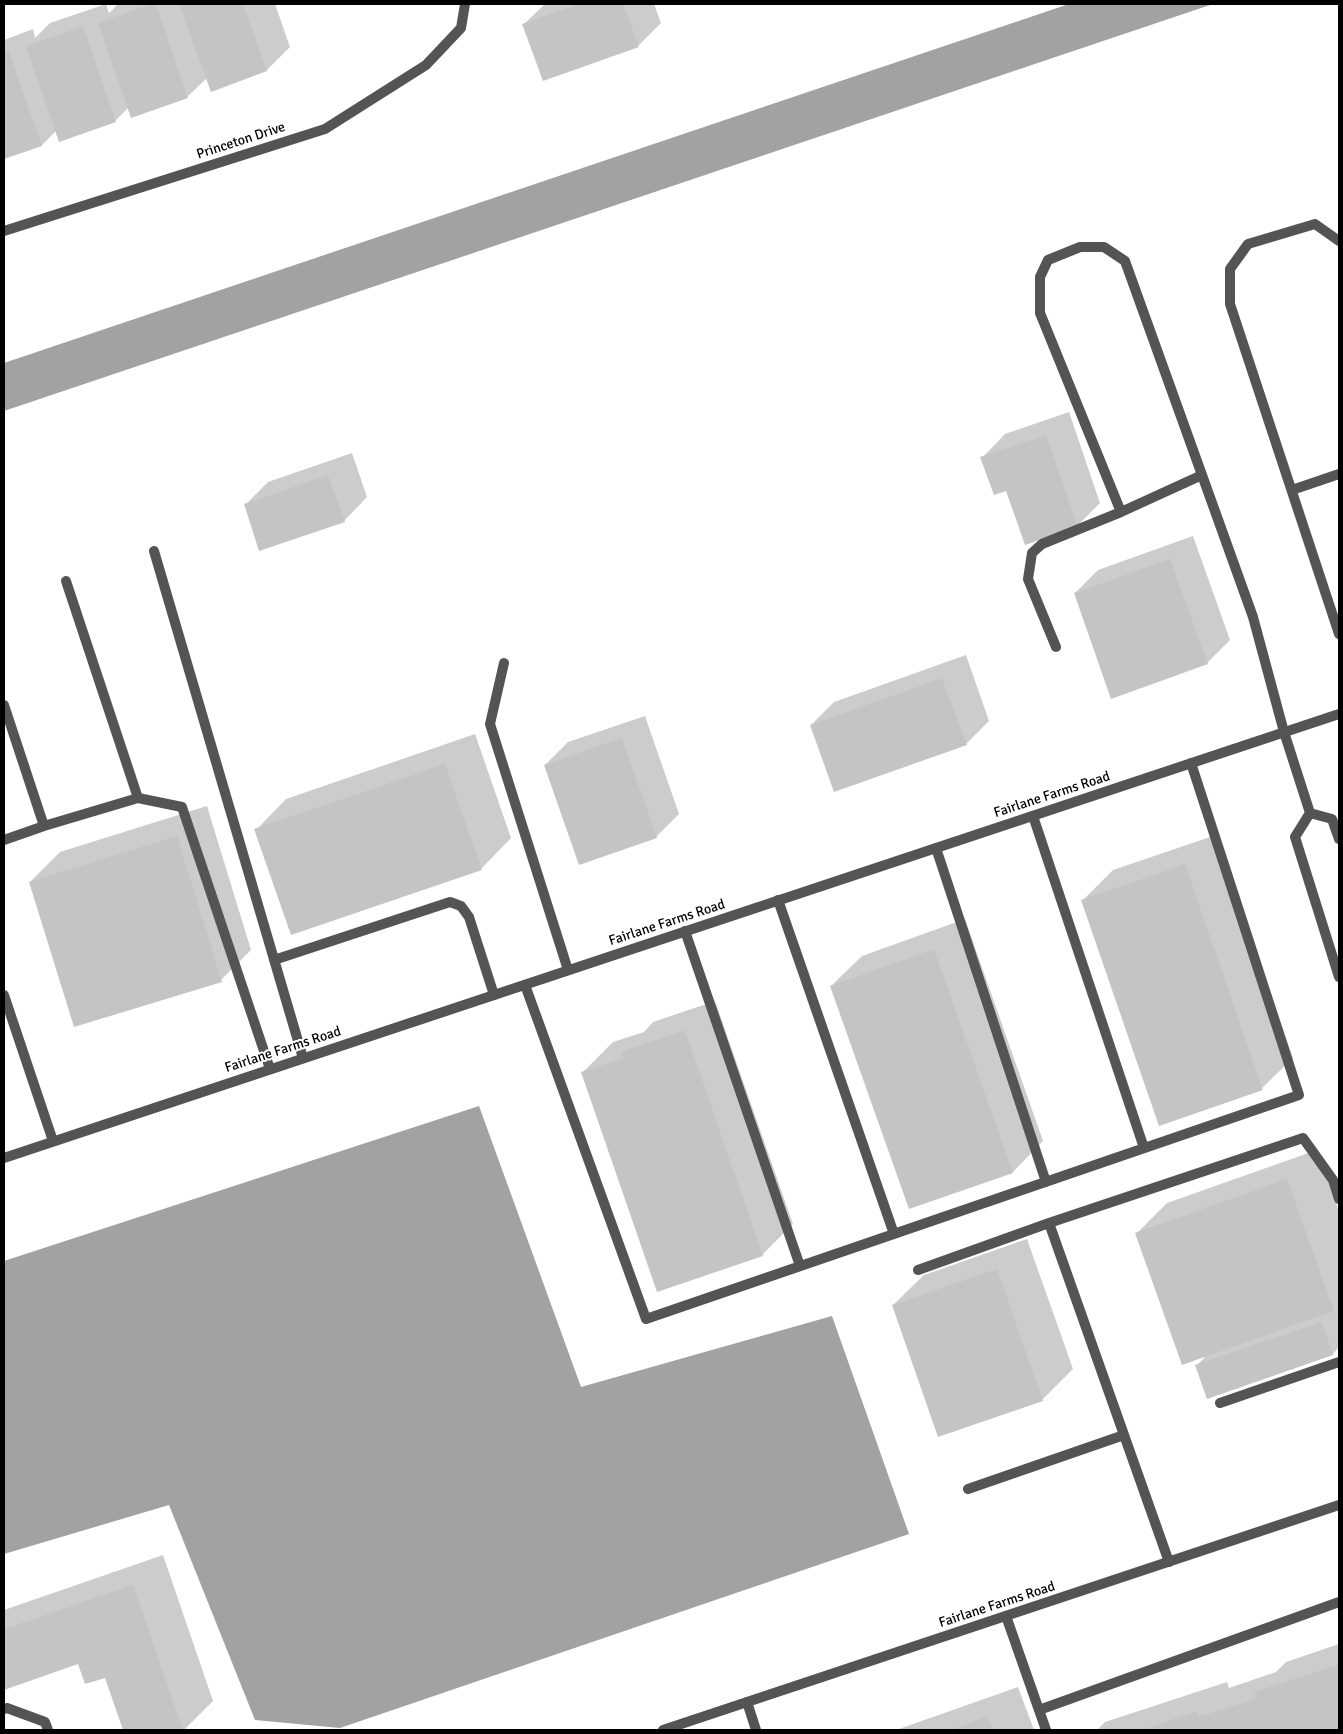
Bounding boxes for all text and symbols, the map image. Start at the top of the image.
street label: Princeton Drive [195,119,287,163]
street label: Fairlane Farms Road [992,768,1112,822]
street label: Fairlane Farms Road [607,896,727,950]
street label: Fairlane Farms Road [223,1023,343,1077]
street label: Fairlane Farms Road [937,1578,1057,1632]

